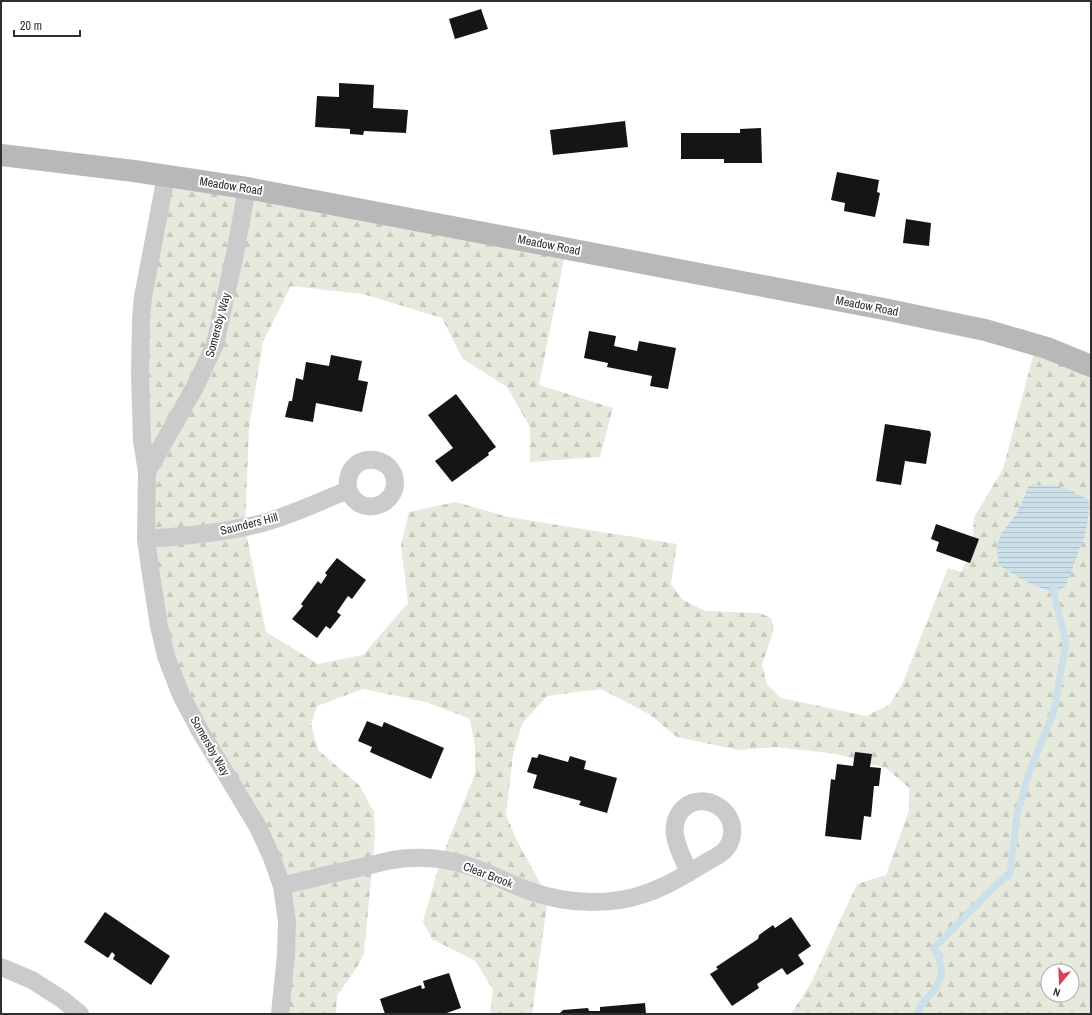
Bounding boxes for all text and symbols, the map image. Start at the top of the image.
scale bar [14,12,80,38]
text: 20 m [20,18,42,34]
street label: Meadow Road [198,173,264,199]
street label: Meadow Road [516,231,582,259]
street label: Somersby Way [202,291,234,359]
street label: Meadow Road [834,292,900,320]
street label: Saunders Hill [218,509,280,539]
street label: Somersby Way [186,713,234,779]
street label: Clear Brook [461,858,515,892]
north arrow [1040,963,1080,1003]
text: N [1051,985,1062,1000]

